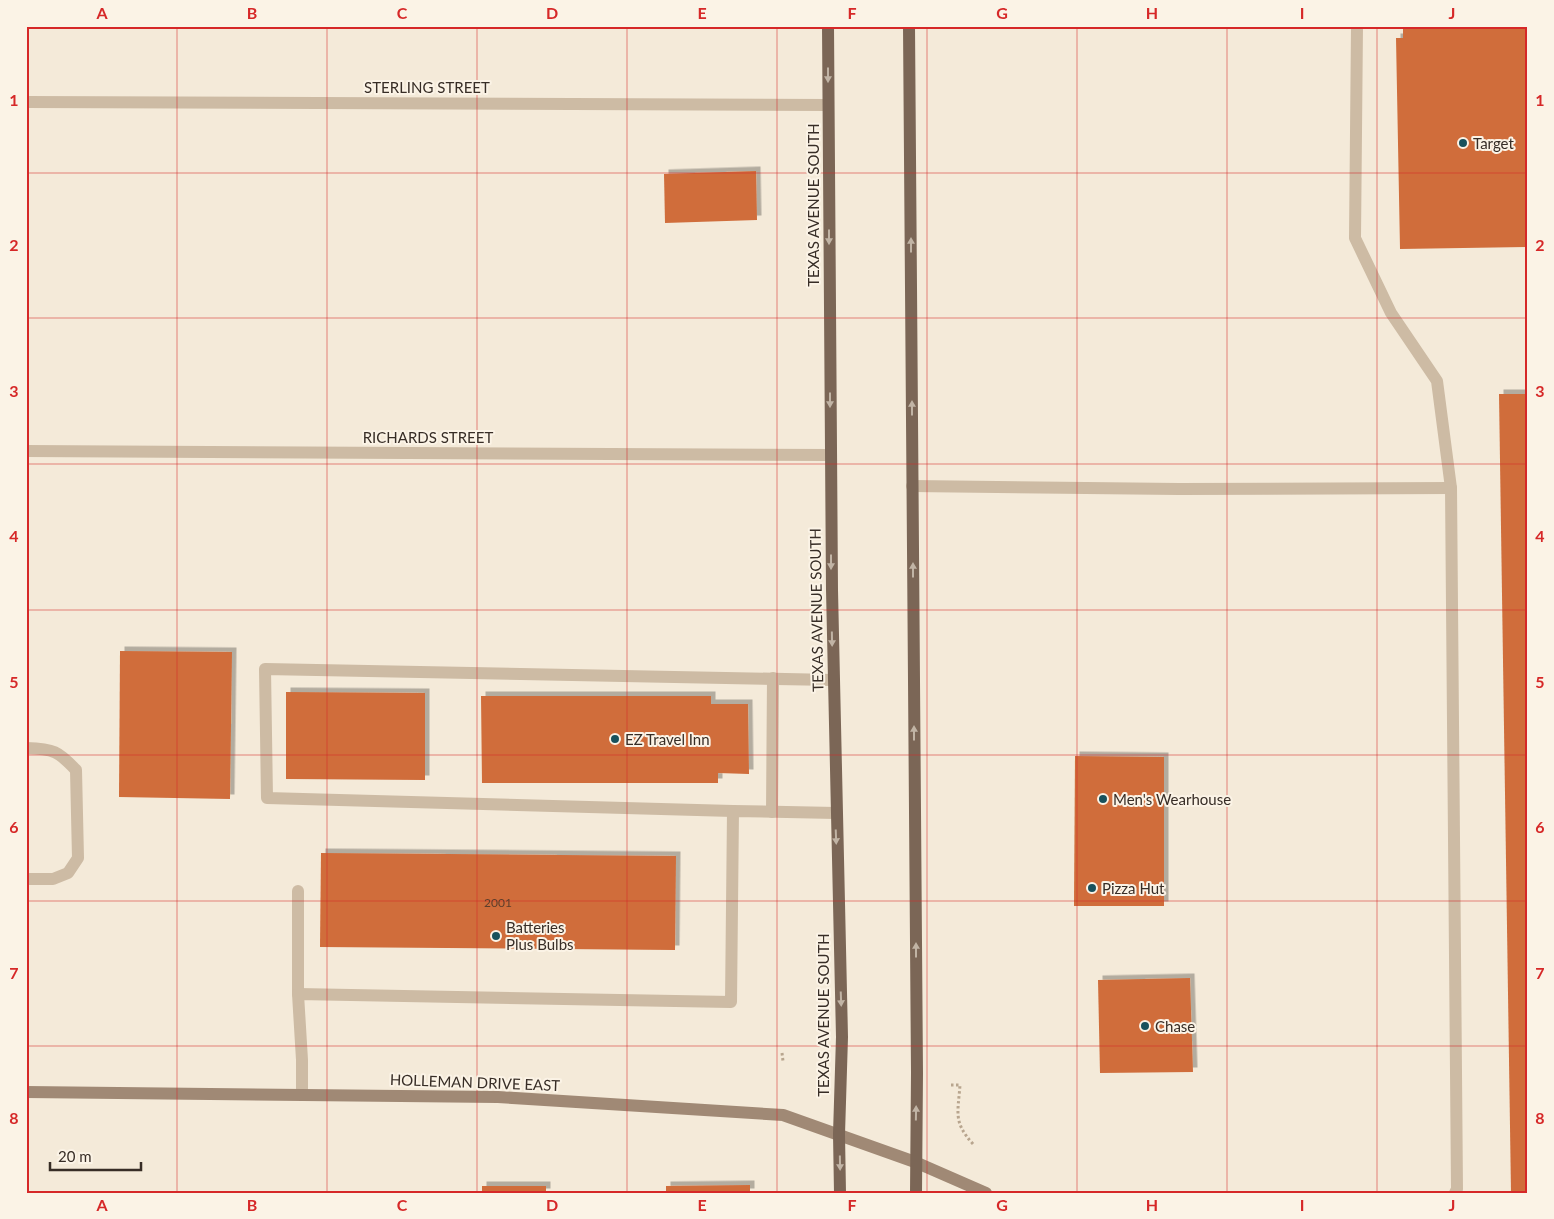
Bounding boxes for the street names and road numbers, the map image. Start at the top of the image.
street label: STERLING STREET [364,78,490,96]
street label: TEXAS AVENUE SOUTH [804,123,822,287]
street label: RICHARDS STREET [363,428,493,446]
street label: TEXAS AVENUE SOUTH [806,528,826,692]
street label: TEXAS AVENUE SOUTH [814,933,832,1097]
street label: HOLLEMAN DRIVE EAST [390,1070,561,1094]

